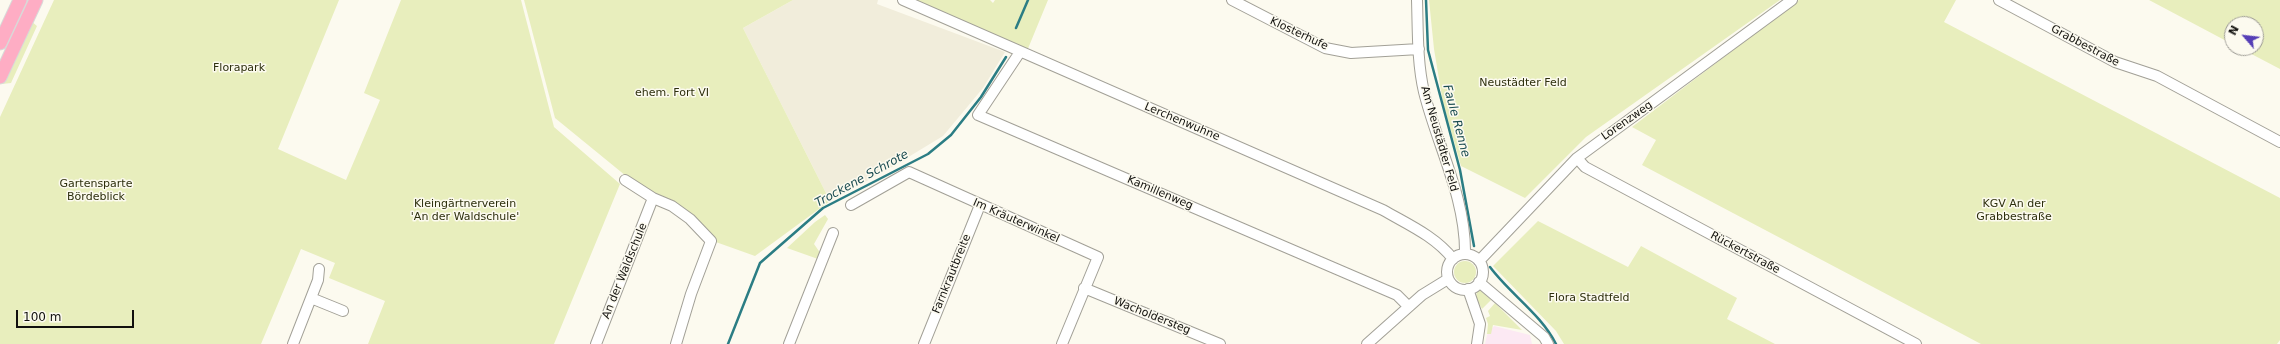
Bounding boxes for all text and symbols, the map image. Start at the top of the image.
street label: Klosterhufe [1268,15,1330,53]
north arrow [2224,16,2264,56]
street label: Grabbestraße [2049,22,2121,70]
text: N [2226,23,2242,38]
park label: Florapark [213,61,265,75]
park label: Neustädter Feld [1479,76,1567,90]
water label: Faule Renne [1439,83,1473,159]
street label: Am Neustädter Feld [1418,85,1460,193]
park label: ehem. Fort VI [635,86,709,100]
street label: Lorenzweg [1599,99,1655,143]
street label: Lerchenwuhne [1142,100,1222,144]
water label: Trockene Schrote [813,147,911,211]
street label: Kamillenweg [1125,173,1195,213]
park label: Gartensparte Bördeblick [60,177,132,203]
street label: Im Kräuterwinkel [971,196,1061,246]
park label: Kleingärtnerverein 'An der Waldschule' [411,197,519,223]
park label: KGV An der Grabbestraße [1976,197,2052,223]
street label: An der Waldschule [600,221,650,321]
street label: Rückertstraße [1708,229,1782,277]
street label: Farnkrautbreite [930,232,974,316]
park label: Flora Stadtfeld [1549,291,1629,305]
street label: Wacholdersteg [1112,295,1192,337]
scale bar [18,302,136,328]
text: 100 m [23,310,61,324]

